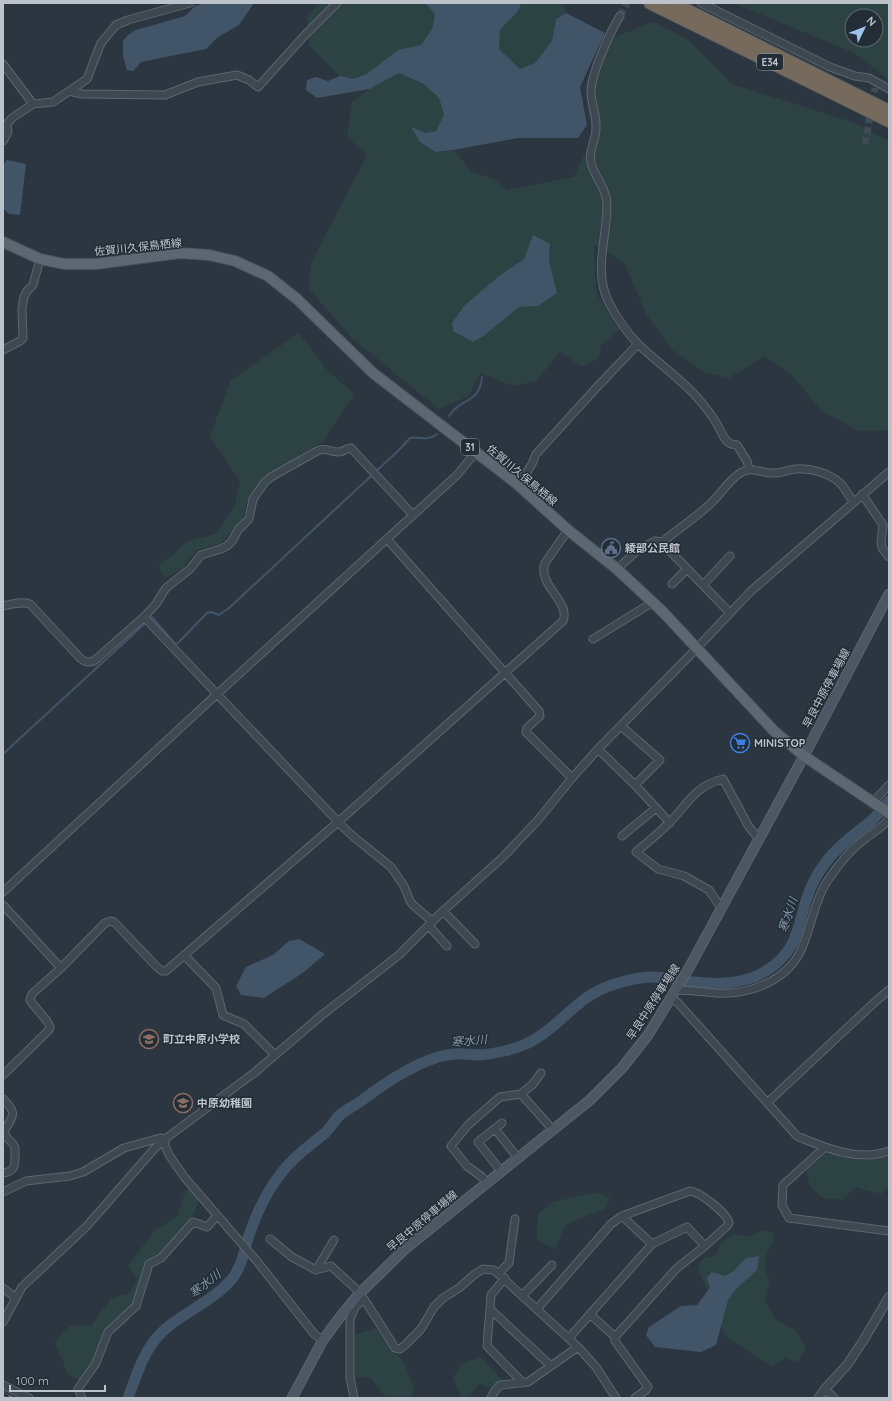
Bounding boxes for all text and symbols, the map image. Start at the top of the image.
north arrow [844,8,884,48]
text: N [863,13,879,29]
road number: E34 [757,54,783,70]
street label: 佐賀川久保鳥栖線 [94,235,182,259]
road number: 31 [461,439,479,455]
street label: 佐賀川久保鳥栖線 [484,441,560,509]
public building icon: 綾部公民館 [600,537,622,559]
place label: 綾部公民館 [625,541,680,555]
street label: 早良中原停車場線 [799,646,853,730]
supermarket icon: MINISTOP [729,732,751,754]
place label: MINISTOP [754,736,806,750]
water label: 寒水川 [775,894,801,934]
street label: 早良中原停車場線 [623,961,683,1043]
school or university icon: 町立中原小学校 [138,1028,160,1050]
water label: 寒水川 [450,1031,490,1050]
place label: 町立中原小学校 [163,1032,240,1046]
school or university icon: 中原幼稚園 [172,1092,194,1114]
place label: 中原幼稚園 [197,1096,252,1110]
street label: 早良中原停車場線 [384,1187,460,1255]
water label: 寒水川 [186,1265,225,1301]
scale bar [10,1367,105,1393]
text: 100 m [16,1373,49,1388]

